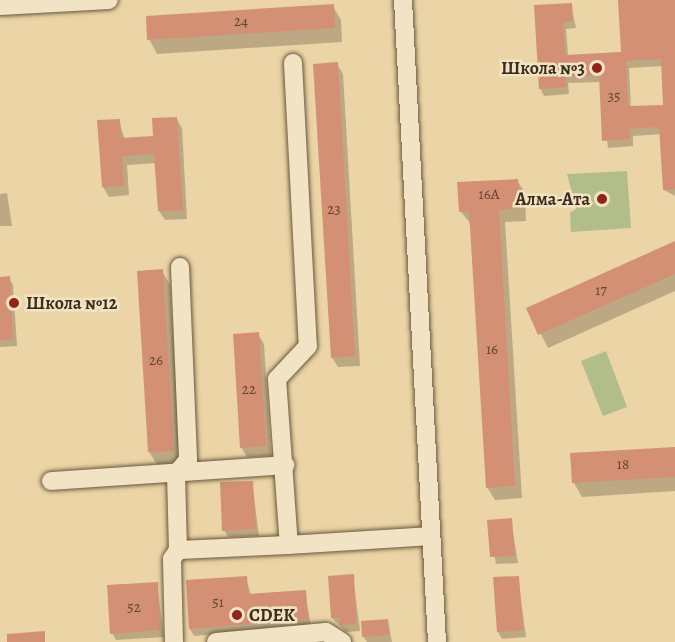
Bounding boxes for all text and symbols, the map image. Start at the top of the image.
house number: 24 [234,13,248,31]
place label: Школа №3 [501,57,585,79]
marker: Школа №3 [590,61,604,75]
house number: 35 [608,88,620,106]
house number: 16А [479,186,499,204]
place label: Алма-Ата [515,188,590,210]
marker: Алма-Ата [595,192,609,206]
house number: 23 [327,201,341,219]
house number: 17 [595,282,607,300]
place label: Школа №12 [26,292,117,314]
marker: Школа №12 [7,296,21,310]
house number: 16 [486,341,498,359]
house number: 26 [149,352,163,370]
house number: 22 [242,381,256,399]
house number: 18 [617,456,629,474]
house number: 51 [212,594,224,612]
house number: 52 [127,599,141,617]
place label: CDEK [249,604,295,626]
marker: CDEK [230,608,244,622]

